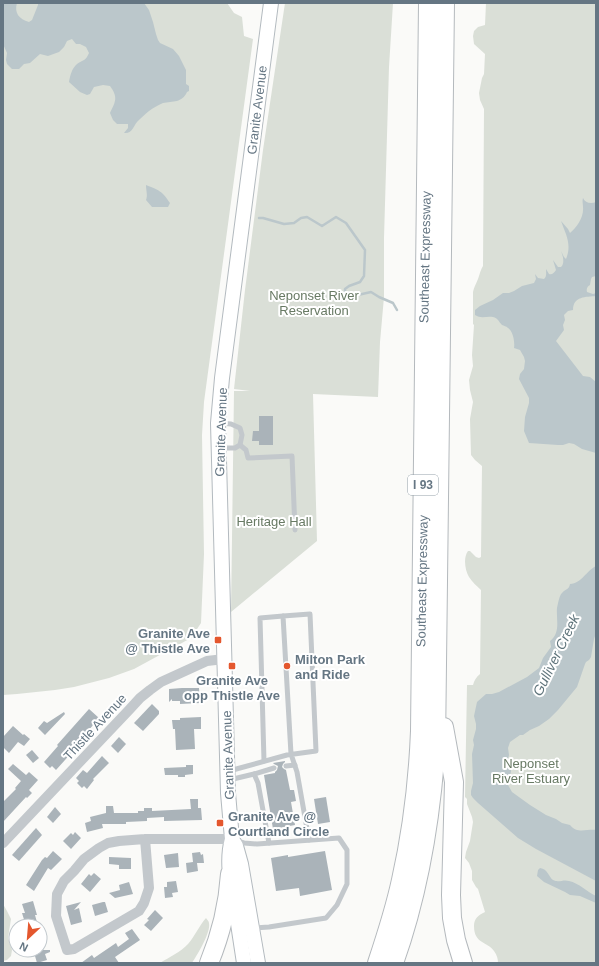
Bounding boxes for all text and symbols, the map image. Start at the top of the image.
street label: Granite Avenue [244,65,270,155]
street label: Southeast Expressway [416,190,434,323]
park label: Neponset River Reservation [269,288,359,318]
street label: Granite Avenue [212,387,230,477]
road number: I 93 [408,475,438,495]
park label: Heritage Hall [236,514,312,529]
street label: Southeast Expressway [413,514,431,647]
water label: Gulliver Creek [529,611,583,698]
place label: Granite Ave @ Thistle Ave [125,626,210,656]
marker: Granite Ave @ Thistle Ave [213,635,223,645]
place label: Milton Park and Ride [295,652,366,682]
marker: Granite Ave opp Thistle Ave [227,661,237,671]
marker: Milton Park and Ride [282,661,292,671]
place label: Granite Ave opp Thistle Ave [184,673,280,703]
street label: Thistle Avenue [61,691,129,763]
street label: Granite Avenue [219,710,237,800]
park label: Neponset River Estuary [492,756,571,786]
place label: Granite Ave @ Courtland Circle [228,809,329,839]
marker: Granite Ave @ Courtland Circle [215,818,225,828]
north arrow [8,918,48,958]
text: N [17,940,30,954]

